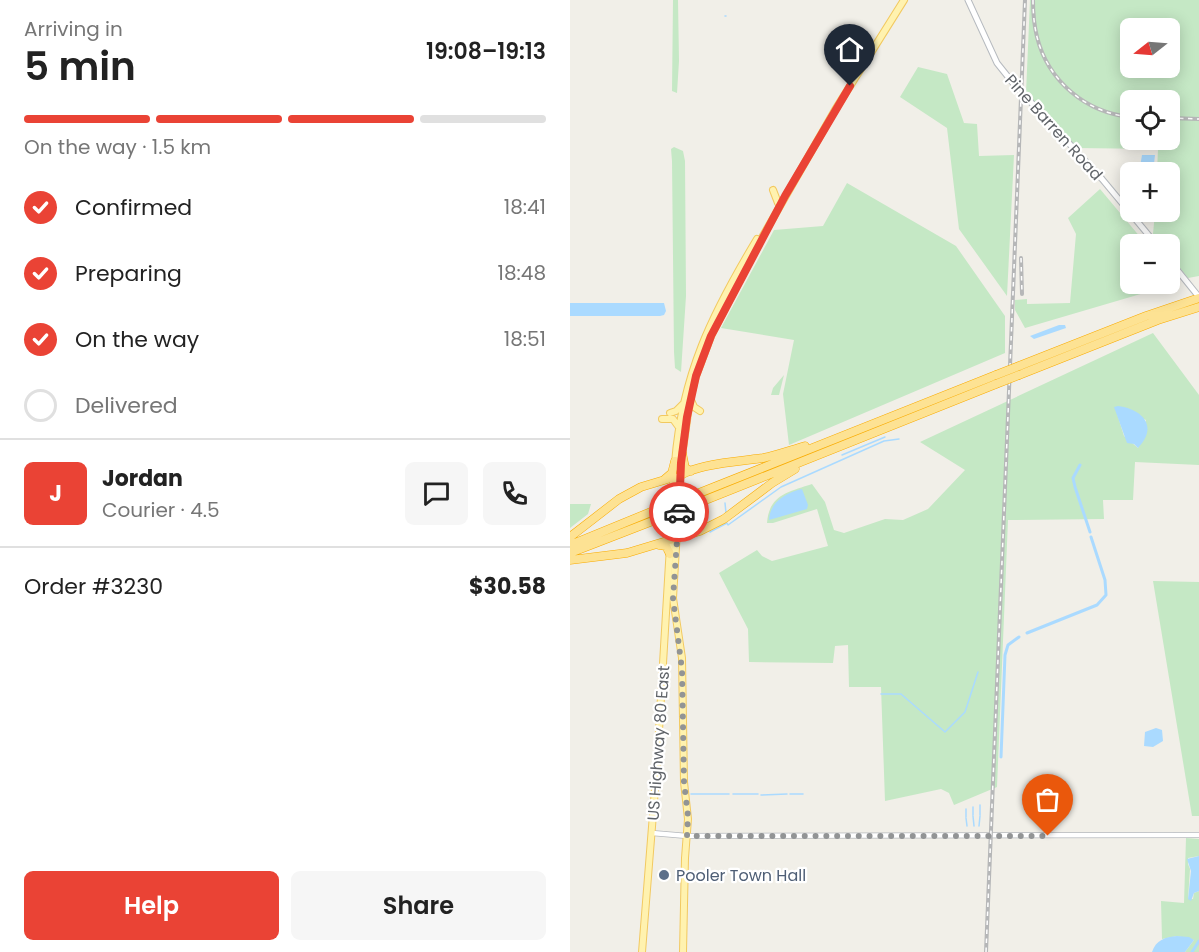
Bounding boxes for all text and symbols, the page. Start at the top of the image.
text: Arriving in [24,15,123,43]
north arrow [1120,18,1180,78]
map controls [1120,18,1180,294]
pin [824,24,875,86]
icon: home [833,33,866,66]
text: 19:08–19:13 [426,36,546,67]
text: 5 min [24,39,136,94]
street label: Pine Barren Road [1000,69,1108,186]
button: locate [1120,90,1180,150]
text: On the way · 1.5 km [24,133,211,161]
button: + [1120,162,1180,222]
icon: check [24,191,57,224]
text: Confirmed [75,192,192,223]
text: 18:41 [504,193,546,221]
button: − [1120,234,1180,294]
icon: check [24,257,57,290]
text: Preparing [75,258,182,289]
text: 18:48 [498,259,546,287]
icon: check [24,323,57,356]
text: On the way [75,324,199,355]
text: 18:51 [504,325,546,353]
text: Delivered [75,390,178,421]
button: chat [405,462,468,525]
button: phone [483,462,546,525]
text: Jordan [102,463,183,494]
text: J [49,478,62,509]
courier [649,482,709,542]
text: Courier · 4.5 [102,496,220,524]
icon: car [663,496,696,529]
text: Order #3230 [24,571,163,602]
text: $30.58 [469,571,546,602]
street label: US Highway 80 East [642,665,675,821]
pin [1022,774,1073,836]
icon: bag [1031,783,1064,816]
place label: Pooler Town Hall [676,864,806,887]
marker: Pooler Town Hall [657,868,671,882]
button: Help [24,871,279,940]
button: Share [291,871,546,940]

